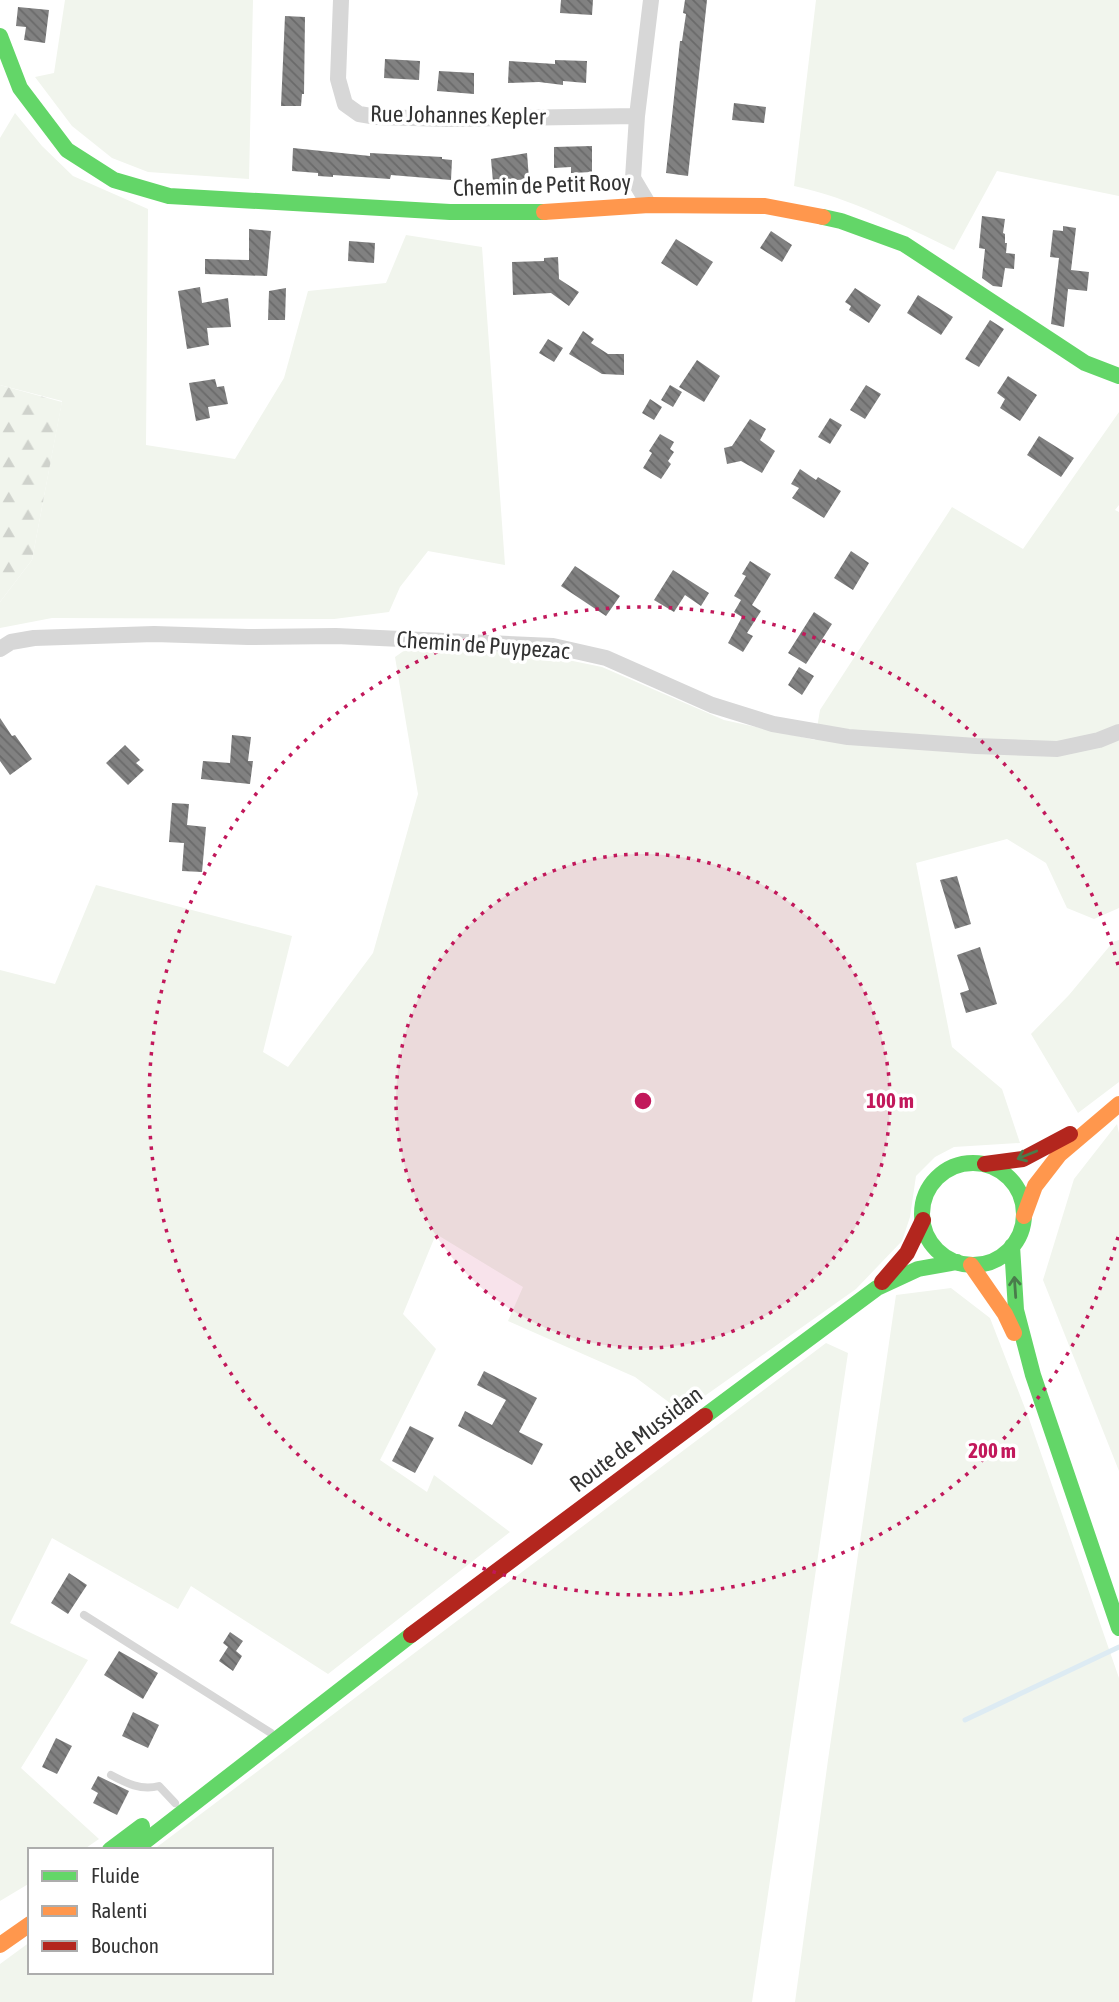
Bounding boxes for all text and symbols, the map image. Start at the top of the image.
street label: Rue Johannes Kepler [370,100,547,130]
street label: Chemin de Petit Rooy [453,169,631,201]
street label: Chemin de Puypezac [396,626,571,664]
text: 100 m [866,1088,914,1112]
centre of rings [631,1089,655,1113]
one-way arrow [1017,1150,1039,1163]
one-way arrow [1008,1276,1021,1299]
street label: Route de Mussidan [565,1381,707,1497]
text: 200 m [968,1438,1016,1462]
legend [28,1848,273,1974]
text: Fluide [91,1863,140,1887]
text: Ralenti [91,1898,147,1922]
text: Bouchon [91,1933,159,1957]

